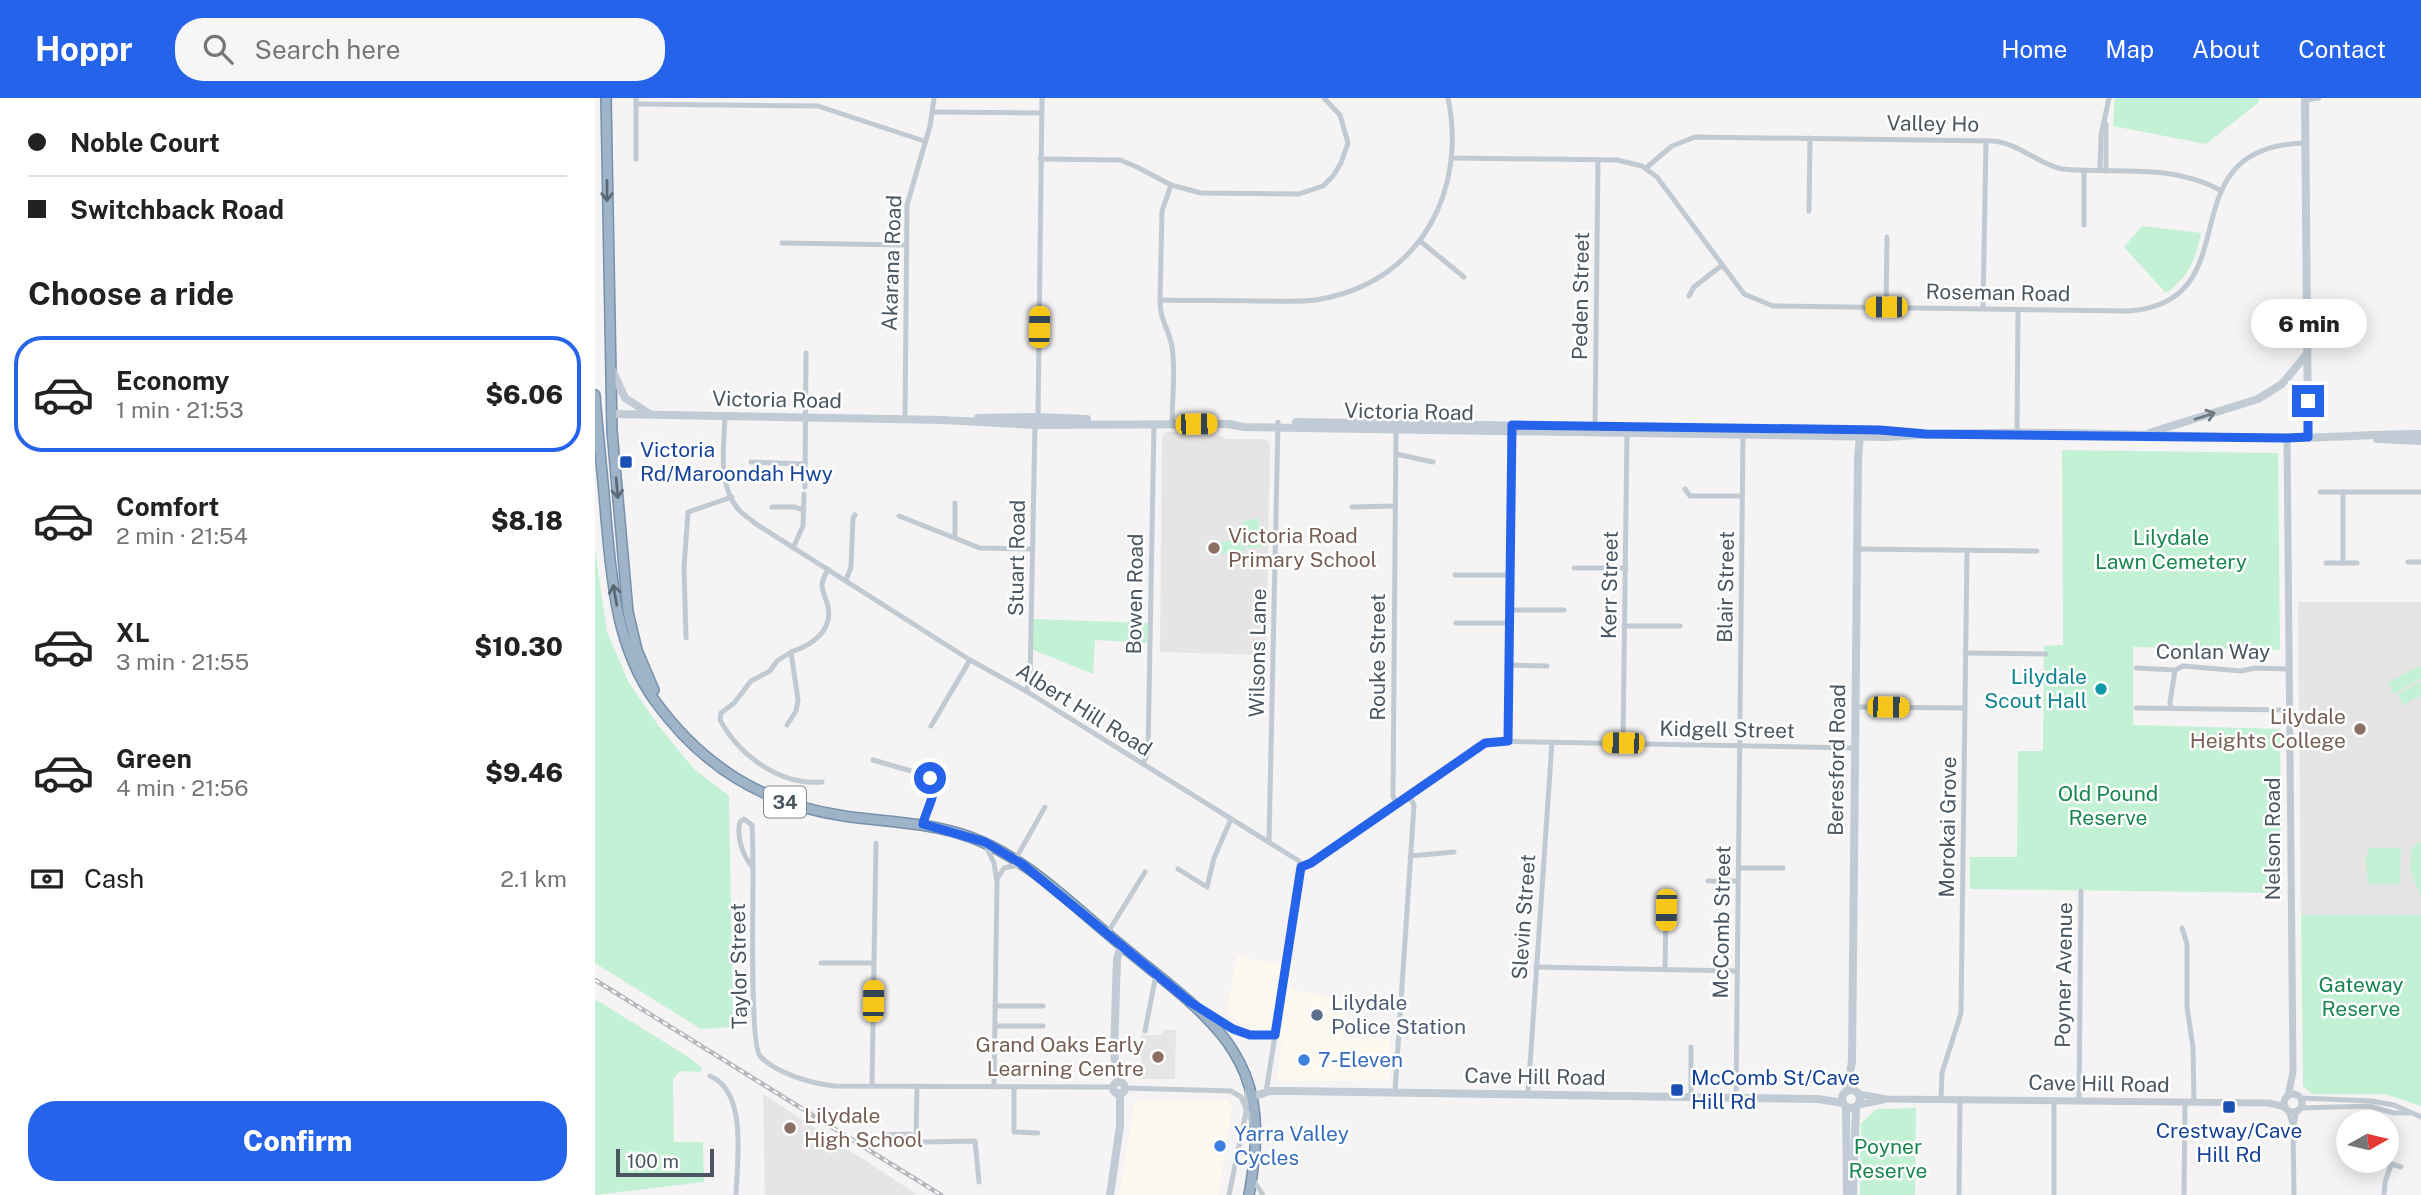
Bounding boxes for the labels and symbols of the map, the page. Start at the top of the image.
street label: Valley Ho [1887,110,1979,137]
one-way arrow [601,179,614,202]
street label: Akarana Road [877,195,906,331]
street label: Peden Street [1567,232,1594,360]
street label: Roseman Road [1925,279,2071,306]
car [1866,297,1908,318]
callout: 6 min [2250,300,2366,348]
car [1029,306,1050,348]
route end [2292,385,2324,417]
street label: Victoria Road [712,386,842,413]
street label: Victoria Road [1344,398,1474,425]
one-way arrow [2194,409,2216,422]
car [1175,413,1218,435]
place label: Victoria Rd/Maroondah Hwy [640,437,833,486]
marker: Victoria Rd/Maroondah Hwy [618,454,634,470]
one-way arrow [610,476,623,498]
street label: Stuart Road [1003,500,1030,616]
place label: Victoria Road Primary School [1228,523,1377,572]
park label: Lilydale Lawn Cemetery [2095,525,2247,574]
street label: Kerr Street [1596,531,1623,639]
street label: Blair Street [1712,531,1739,643]
street label: Bowen Road [1121,533,1148,655]
marker: Victoria Road Primary School [1206,540,1222,556]
one-way arrow [608,584,621,607]
street label: Wilsons Lane [1244,588,1271,718]
street label: Rouke Street [1365,593,1390,721]
street label: Conlan Way [2156,639,2270,664]
street label: Albert Hill Road [1012,658,1157,761]
place label: Lilydale Scout Hall [1984,664,2087,713]
marker: Lilydale Scout Hall [2093,681,2109,697]
street label: Beresford Road [1823,684,1850,836]
car [1867,696,1910,718]
place label: Lilydale Heights College [2190,704,2346,753]
street label: Kidgell Street [1659,716,1795,743]
marker: Lilydale Heights College [2352,721,2368,737]
car [1602,732,1645,754]
street label: Morokai Grove [1934,756,1961,898]
route start [914,762,946,794]
street label: Nelson Road [2260,777,2285,901]
park label: Old Pound Reserve [2058,781,2158,830]
road number: 34 [764,786,806,818]
street label: McComb Street [1708,845,1735,999]
street label: Slevin Street [1507,853,1540,981]
car [1656,889,1677,931]
street label: Poyner Avenue [2050,902,2077,1048]
street label: Taylor Street [725,903,752,1029]
park label: Gateway Reserve [2319,972,2403,1021]
car [863,980,884,1022]
place label: Lilydale Police Station [1331,990,1466,1039]
marker: Lilydale Police Station [1309,1007,1325,1023]
place label: Grand Oaks Early Learning Centre [976,1032,1144,1081]
place label: 7-Eleven [1318,1047,1403,1072]
marker: Grand Oaks Early Learning Centre [1150,1049,1166,1065]
marker: 7-Eleven [1296,1052,1312,1068]
street label: Cave Hill Road [1464,1063,1606,1090]
place label: McComb St/Cave Hill Rd [1691,1065,1860,1114]
street label: Cave Hill Road [2028,1070,2170,1097]
marker: McComb St/Cave Hill Rd [1669,1082,1685,1098]
marker: Crestway/Cave Hill Rd [2221,1099,2237,1115]
place label: Lilydale High School [804,1103,923,1152]
north arrow [2336,1110,2399,1172]
place label: Crestway/Cave Hill Rd [2156,1118,2302,1167]
marker: Lilydale High School [782,1120,798,1136]
place label: Yarra Valley Cycles [1234,1121,1349,1170]
park label: Poyner Reserve [1849,1134,1927,1183]
marker: Yarra Valley Cycles [1212,1138,1228,1154]
scale bar [616,1146,714,1178]

